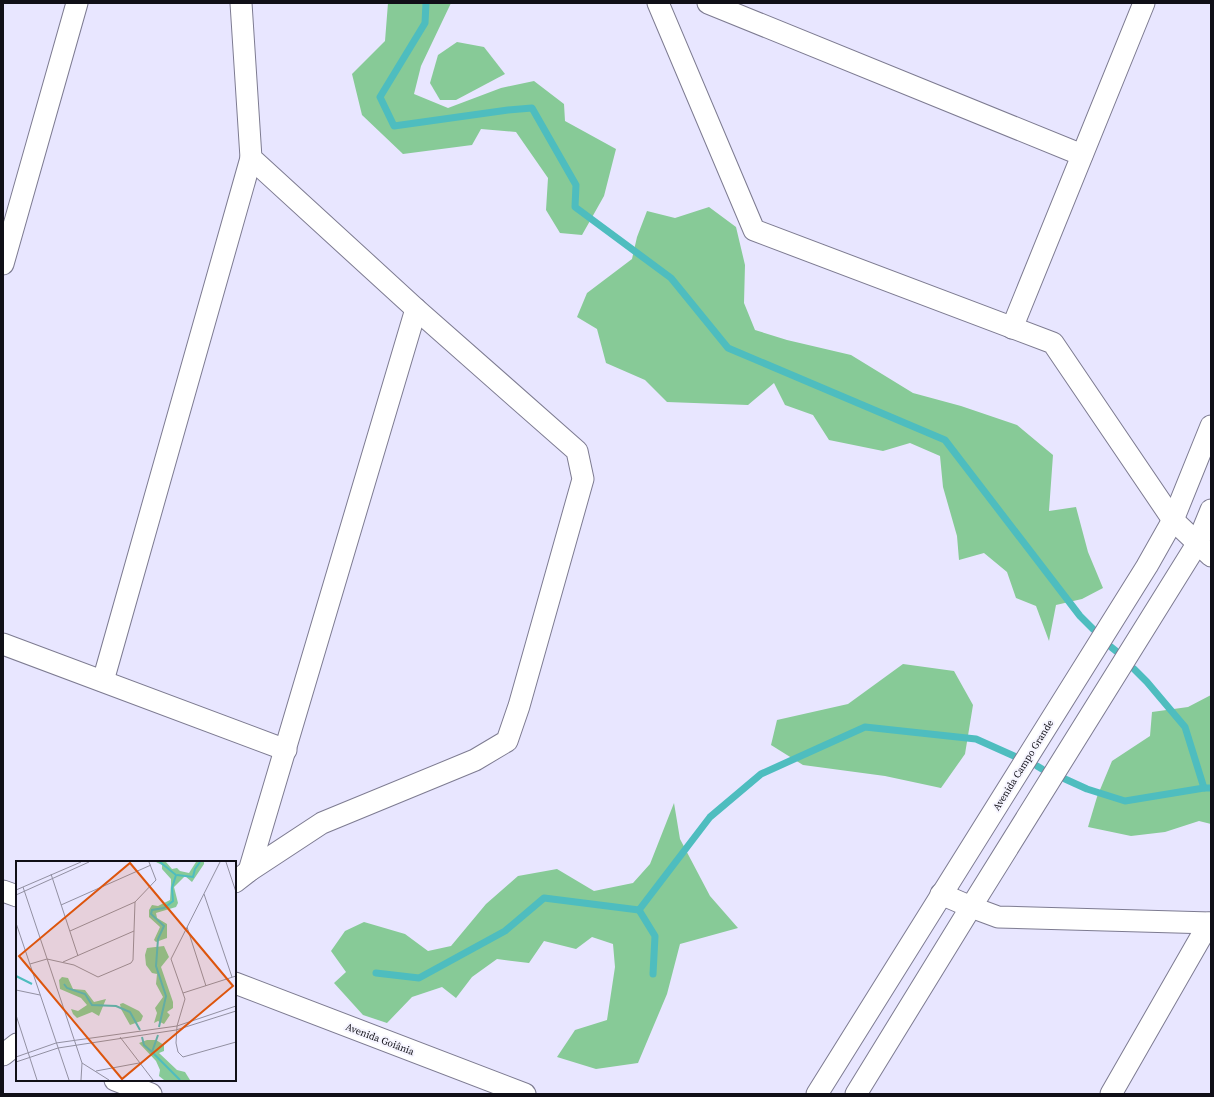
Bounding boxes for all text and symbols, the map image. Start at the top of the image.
street label: Avenida Campo Grande [990,717,1056,813]
inset map [16,861,236,1081]
street label: Avenida Goiânia [344,1020,417,1058]

